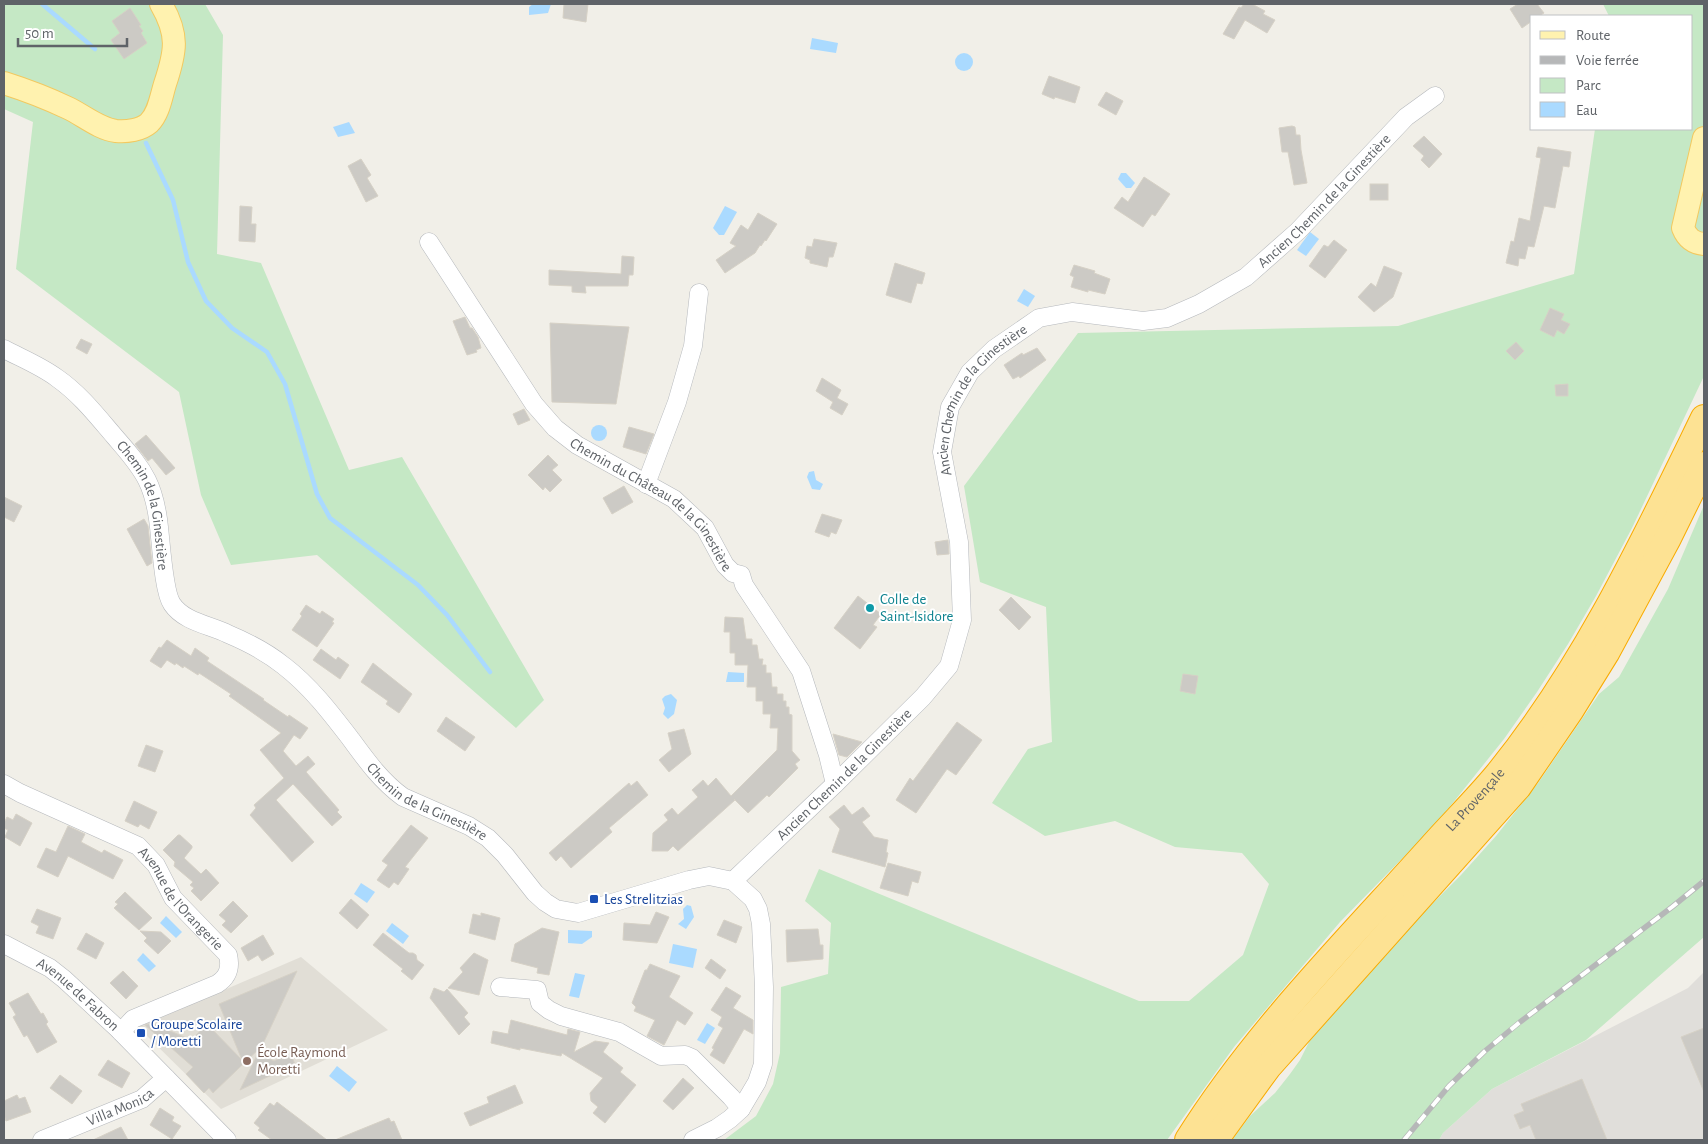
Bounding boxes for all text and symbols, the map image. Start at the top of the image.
scale bar [18,15,126,47]
legend [1530,15,1693,130]
text: 50 m [25,26,54,41]
text: Route [1576,28,1610,43]
text: Voie ferrée [1576,53,1639,68]
text: Parc [1576,78,1601,93]
text: Eau [1576,103,1598,118]
street label: Ancien Chemin de la Ginestière [1255,131,1394,271]
street label: Ancien Chemin de la Ginestière [935,322,1030,477]
street label: Chemin du Château de la Ginestière [567,435,734,575]
street label: Chemin de la Ginestière [114,438,170,571]
place label: Colle de Saint-Isidore [880,592,954,624]
marker: Colle de Saint-Isidore [864,602,876,614]
street label: Ancien Chemin de la Ginestière [774,706,915,843]
street label: Chemin de la Ginestière [364,760,490,844]
street label: La Provençale [1443,765,1508,834]
street label: Avenue de l'Orangerie [135,844,226,953]
place label: Les Strelitzias [604,892,683,907]
marker: Les Strelitzias [588,893,600,905]
street label: Avenue de Fabron [34,955,122,1034]
place label: Groupe Scolaire / Moretti [151,1017,243,1049]
marker: Groupe Scolaire / Moretti [135,1027,147,1039]
place label: École Raymond Moretti [257,1043,346,1077]
marker: École Raymond Moretti [241,1055,253,1067]
street label: Villa Monica [85,1085,157,1129]

